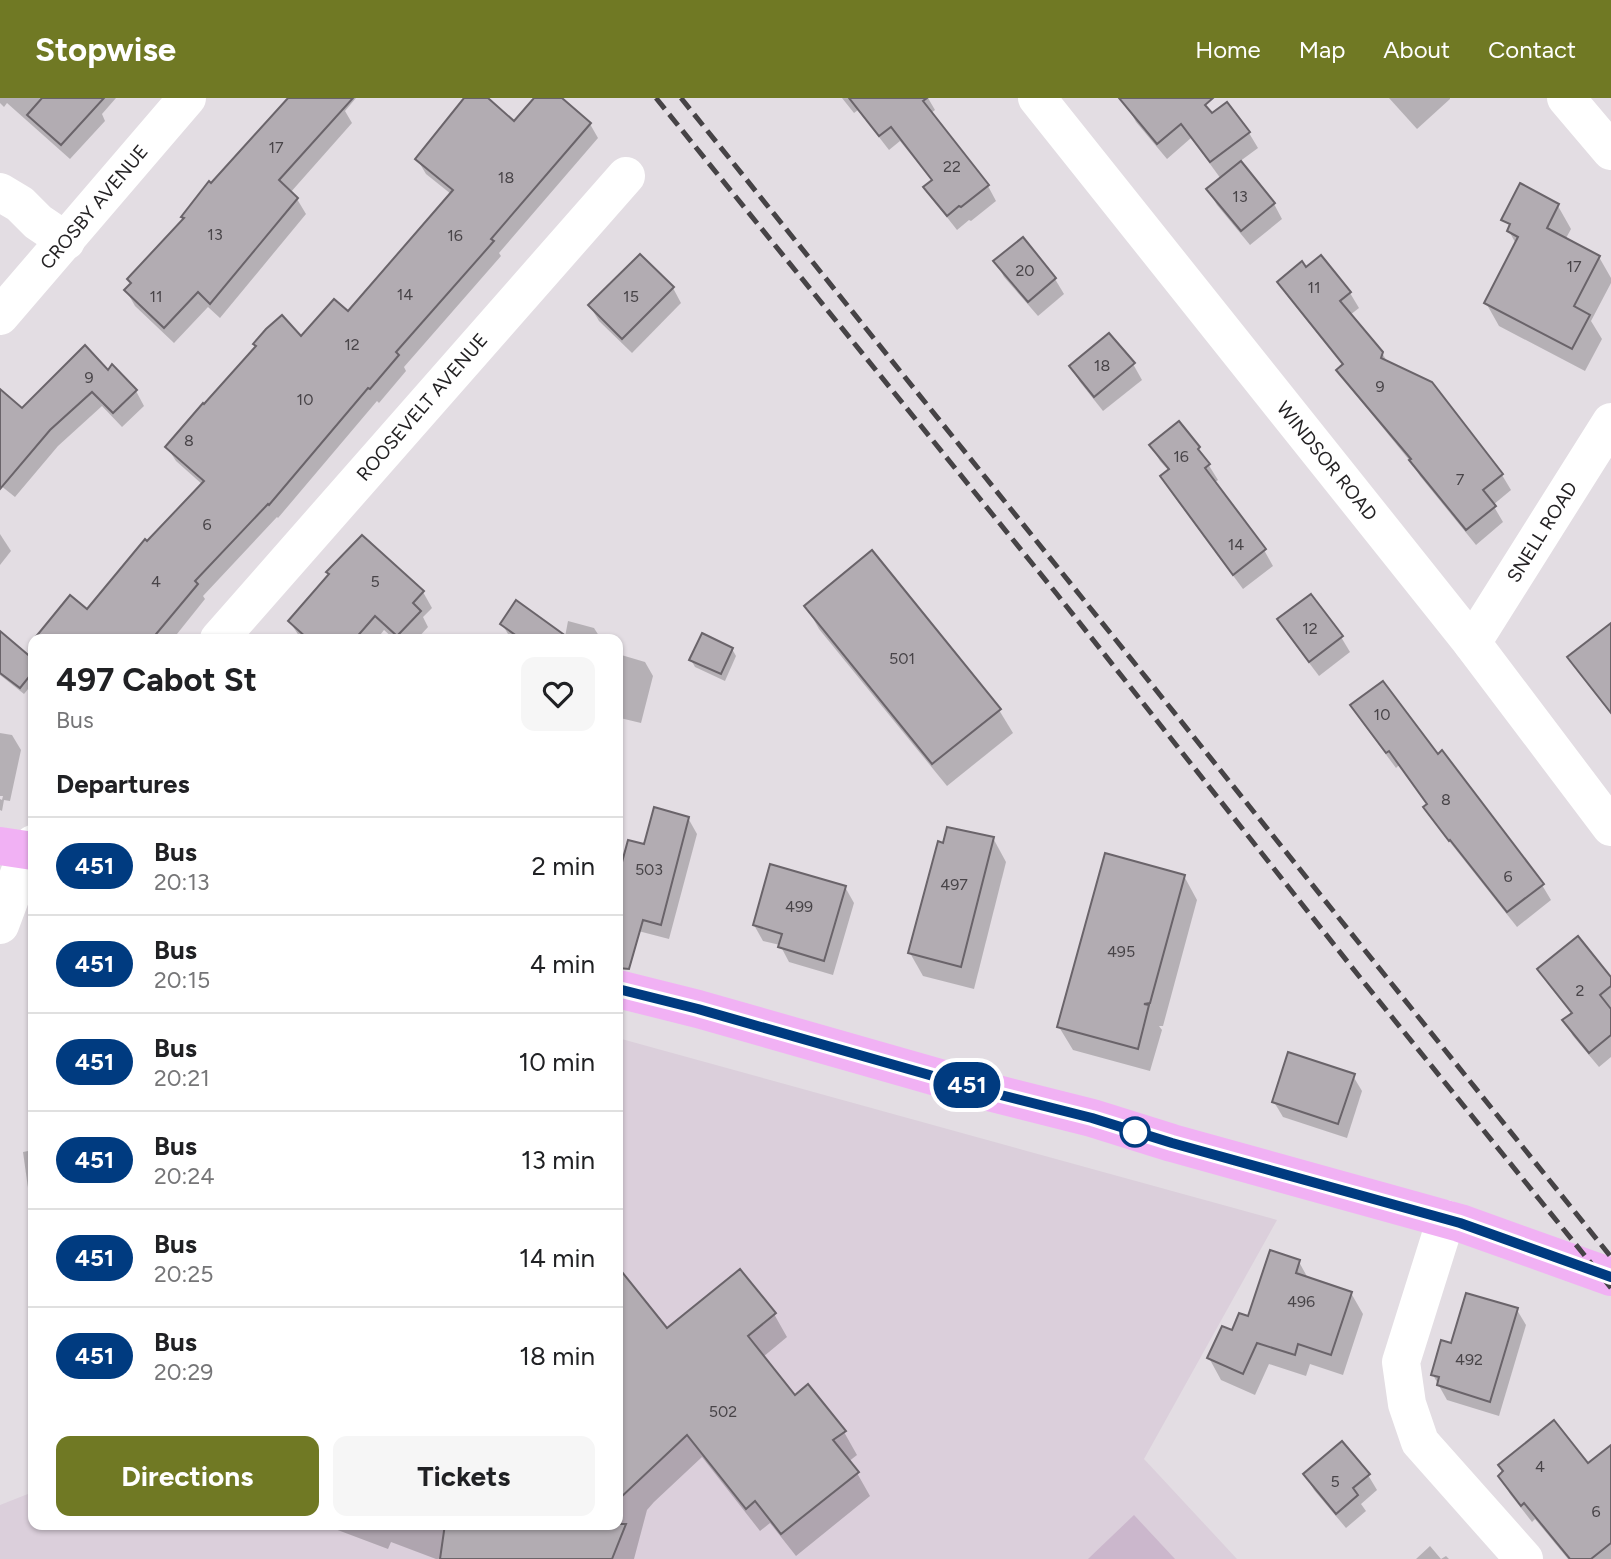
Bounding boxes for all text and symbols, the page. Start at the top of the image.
text: Stopwise [35,30,176,69]
text: Home [1195,35,1261,64]
text: Map [1299,35,1345,64]
text: About [1383,35,1450,64]
text: Contact [1488,35,1576,64]
house number: 17 [268,138,284,157]
street label: CROSBY AVENUE [35,140,153,274]
house number: 22 [943,157,961,176]
house number: 18 [498,168,514,187]
house number: 13 [1232,187,1248,206]
house number: 13 [207,225,223,244]
house number: 16 [447,226,463,245]
house number: 17 [1566,257,1582,276]
house number: 20 [1015,261,1035,280]
house number: 11 [1307,278,1321,297]
house number: 14 [397,285,413,304]
house number: 11 [149,287,163,306]
house number: 15 [623,287,639,306]
street label: ROOSEVELT AVENUE [352,328,492,486]
house number: 12 [344,335,360,354]
house number: 18 [1094,356,1110,375]
house number: 9 [84,368,94,387]
house number: 9 [1375,377,1385,396]
house number: 10 [297,390,313,409]
street label: WINDSOR ROAD [1272,397,1382,525]
house number: 8 [184,431,194,450]
house number: 16 [1173,447,1189,466]
house number: 7 [1456,470,1465,489]
street label: SNELL ROAD [1502,477,1582,587]
house number: 6 [202,515,212,534]
house number: 14 [1228,535,1244,554]
house number: 4 [151,572,161,591]
house number: 5 [370,572,380,591]
house number: 12 [1302,619,1318,638]
house number: 501 [889,649,915,668]
button: heart [521,657,595,731]
text: 497 Cabot St [56,660,257,699]
house number: 10 [1374,705,1390,724]
text: Bus [56,706,94,734]
text: Departures [56,768,190,800]
house number: 8 [1441,790,1451,809]
text: Bus [154,836,197,868]
text: 2 min [531,850,595,882]
text: 451 [75,851,114,880]
house number: 503 [635,860,663,879]
house number: 6 [1503,867,1513,886]
text: 20:13 [154,868,209,896]
house number: 497 [940,875,968,894]
house number: 499 [785,897,813,916]
text: Bus [154,934,197,966]
house number: 495 [1107,942,1135,961]
text: 4 min [530,948,595,980]
text: 451 [75,949,114,978]
text: 20:15 [154,966,210,994]
house number: 2 [1576,981,1584,1000]
text: Bus [154,1032,197,1064]
text: 10 min [519,1046,595,1078]
text: 451 [75,1047,114,1076]
line badge: 451 [927,1062,1007,1108]
text: 20:21 [154,1064,210,1092]
text: 451 [947,1070,987,1099]
unlabelled marker [1120,1117,1150,1147]
text: Bus [154,1130,197,1162]
text: 13 min [521,1144,595,1176]
text: 451 [75,1145,114,1174]
text: 20:24 [154,1162,215,1190]
text: Bus [154,1228,197,1260]
text: 14 min [519,1242,595,1274]
text: 451 [75,1243,114,1272]
text: 20:25 [154,1260,214,1288]
house number: 496 [1287,1292,1315,1311]
text: Bus [154,1326,197,1358]
text: 18 min [519,1340,595,1372]
text: 451 [75,1341,114,1370]
house number: 492 [1455,1350,1483,1369]
text: 20:29 [154,1358,213,1386]
house number: 502 [709,1402,737,1421]
button: Directions [56,1436,319,1516]
button: Tickets [333,1436,595,1516]
house number: 4 [1535,1457,1545,1476]
house number: 5 [1330,1472,1340,1491]
house number: 6 [1591,1502,1601,1521]

